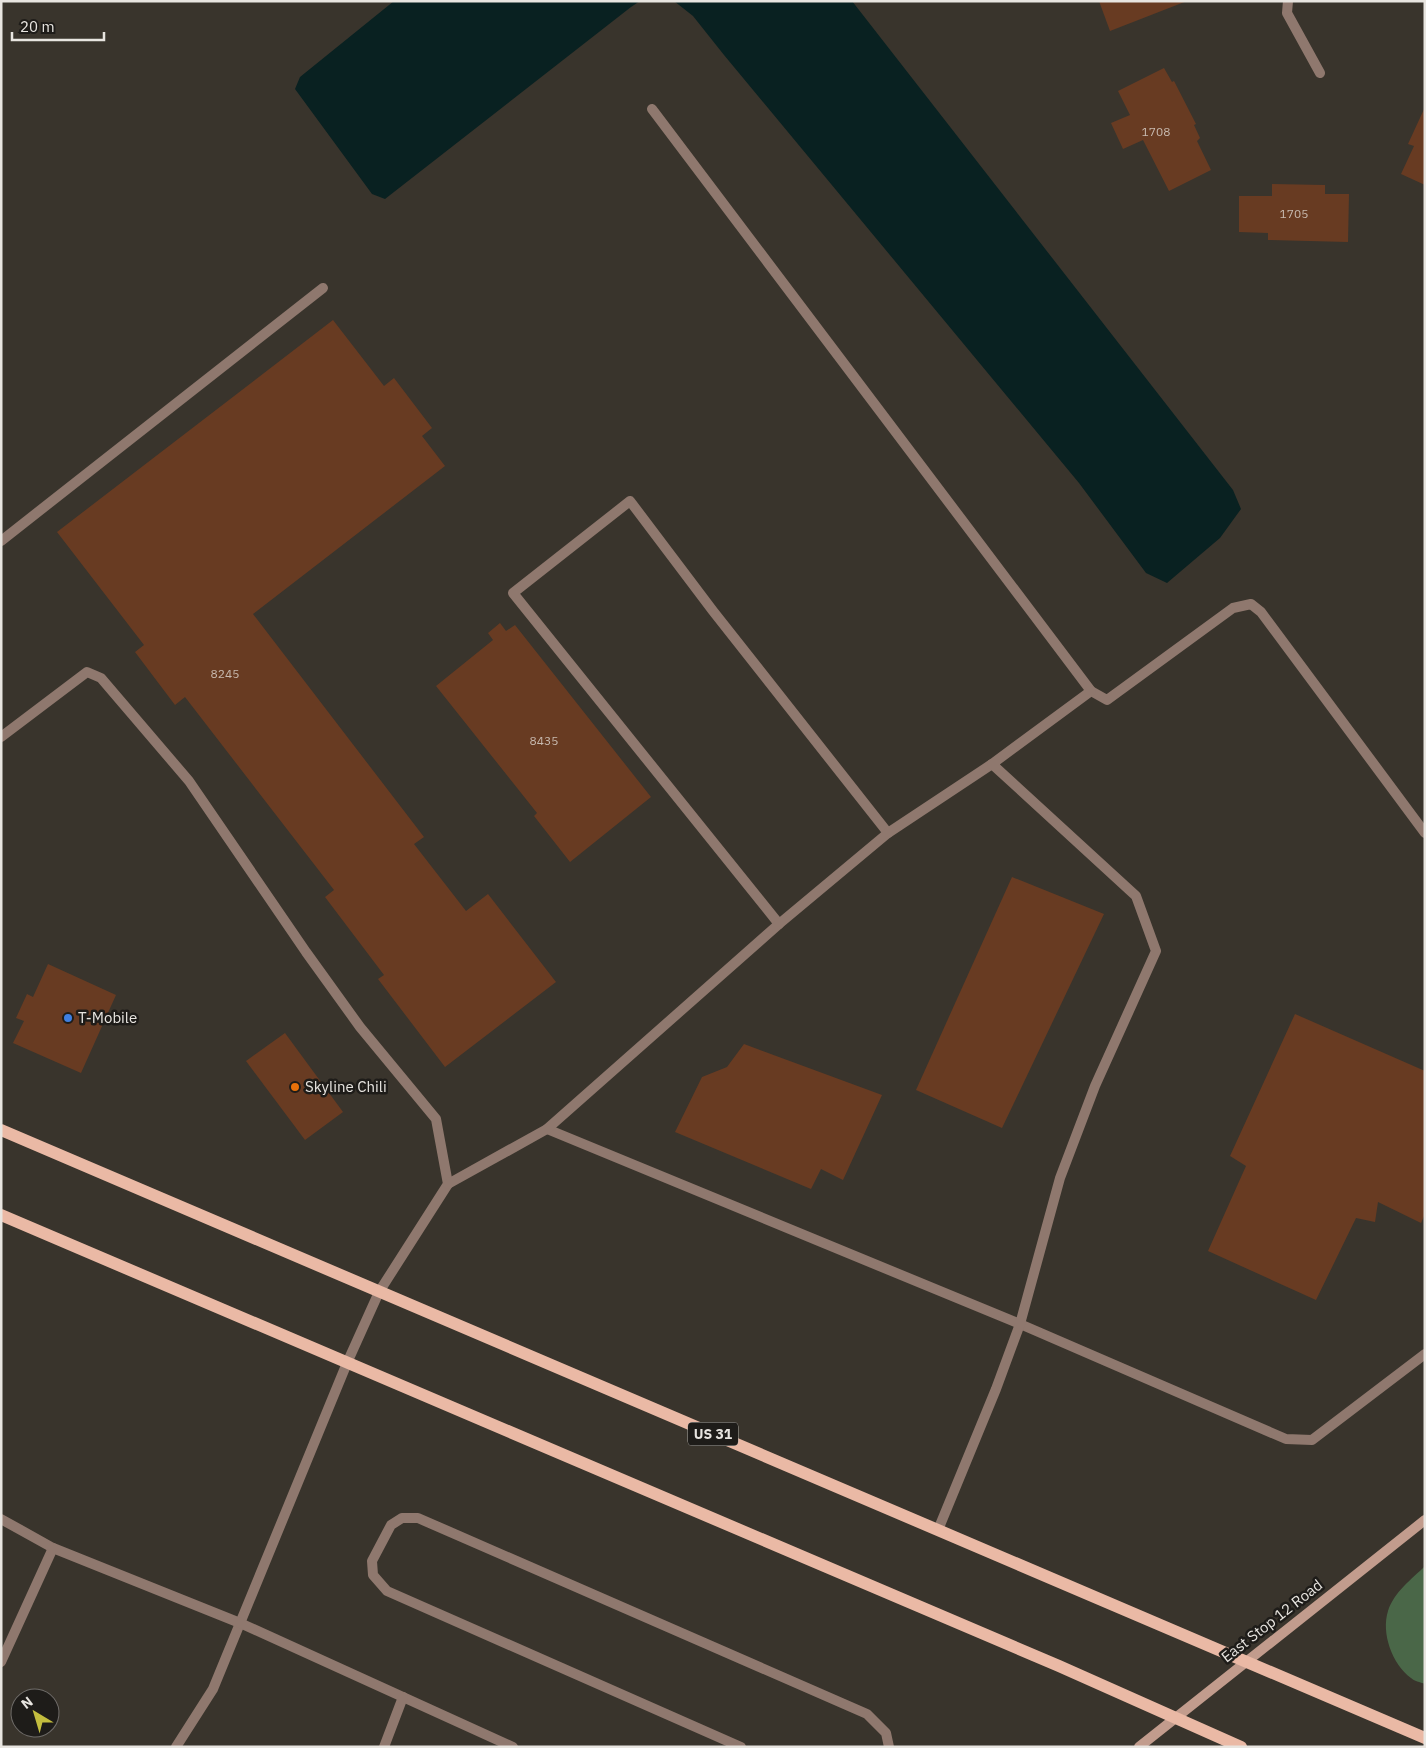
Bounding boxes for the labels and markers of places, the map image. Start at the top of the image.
place label: T-Mobile [78,1008,137,1027]
marker: T-Mobile [62,1012,74,1024]
place label: Skyline Chili [305,1077,387,1096]
marker: Skyline Chili [289,1081,301,1093]

